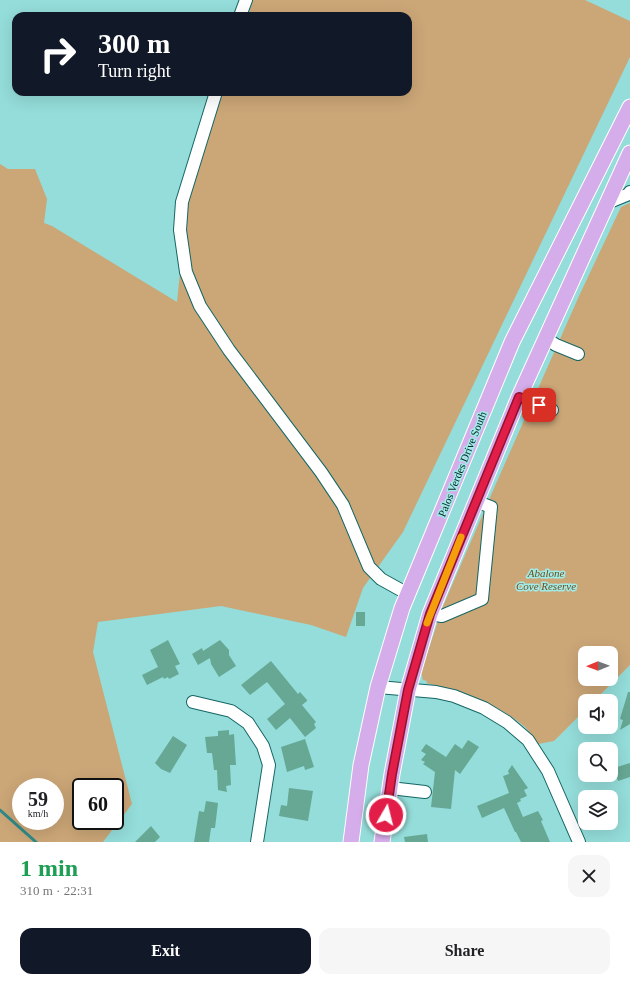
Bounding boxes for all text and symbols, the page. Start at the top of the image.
icon: right [32,28,84,80]
text: 300 m [98,28,170,59]
text: Turn right [98,61,171,81]
pin [522,388,556,422]
icon: arrive [528,394,550,416]
street label: Palos Verdes Drive South [435,409,489,518]
park label: Abalone Cove Reserve [516,567,576,592]
north arrow [578,646,618,686]
map controls [578,646,618,830]
button: sound [578,694,618,734]
button: search [578,742,618,782]
speed limit sign: 60 [72,778,124,830]
text: 59 [28,788,48,810]
button: layers [578,790,618,830]
position arrow [365,794,407,836]
text: km/h [28,808,48,819]
text: 1 min [20,855,78,881]
button: close [568,855,610,897]
text: 310 m · 22:31 [20,883,93,898]
button: Exit [20,928,311,974]
button: Share [319,928,610,974]

